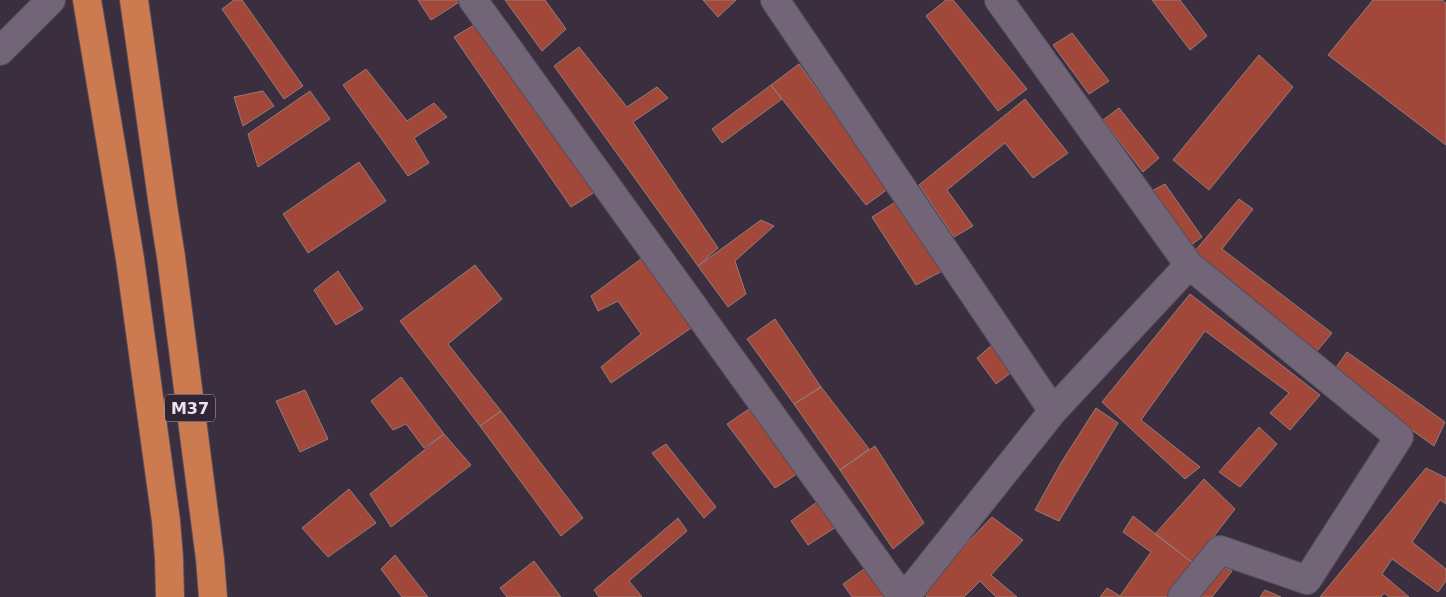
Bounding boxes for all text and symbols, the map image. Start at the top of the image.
road number: M37 [165,394,215,422]

